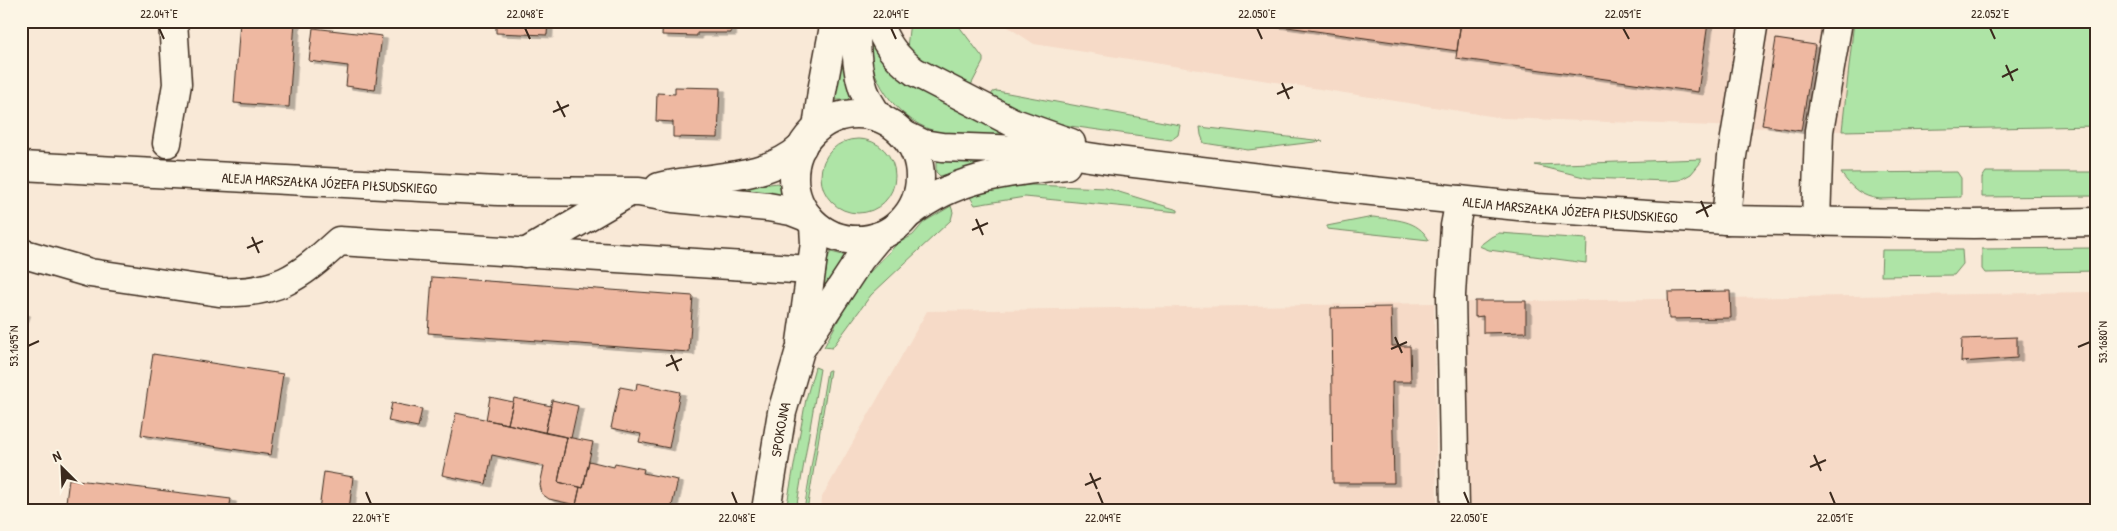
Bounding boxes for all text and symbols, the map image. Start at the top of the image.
text: 22.047°E [140,5,179,22]
text: 22.048°E [507,5,544,22]
text: 22.049°E [873,5,910,22]
text: 22.050°E [1238,5,1277,22]
text: 22.051°E [1605,5,1642,22]
text: 22.052°E [1971,5,2010,22]
street label: ALEJA MARSZAŁKA JÓZEFA PIŁSUDSKIEGO [221,167,438,197]
street label: ALEJA MARSZAŁKA JÓZEFA PIŁSUDSKIEGO [1462,191,1679,226]
text: 53.1680°N [2094,321,2111,363]
text: 53.1695°N [5,326,22,366]
street label: SPOKOJNA [765,399,794,458]
north arrow [38,444,88,494]
text: N [49,445,64,466]
text: 22.047°E [352,509,391,526]
text: 22.048°E [719,509,756,526]
text: 22.049°E [1085,509,1122,526]
text: 22.050°E [1450,509,1489,526]
text: 22.051°E [1817,509,1854,526]

